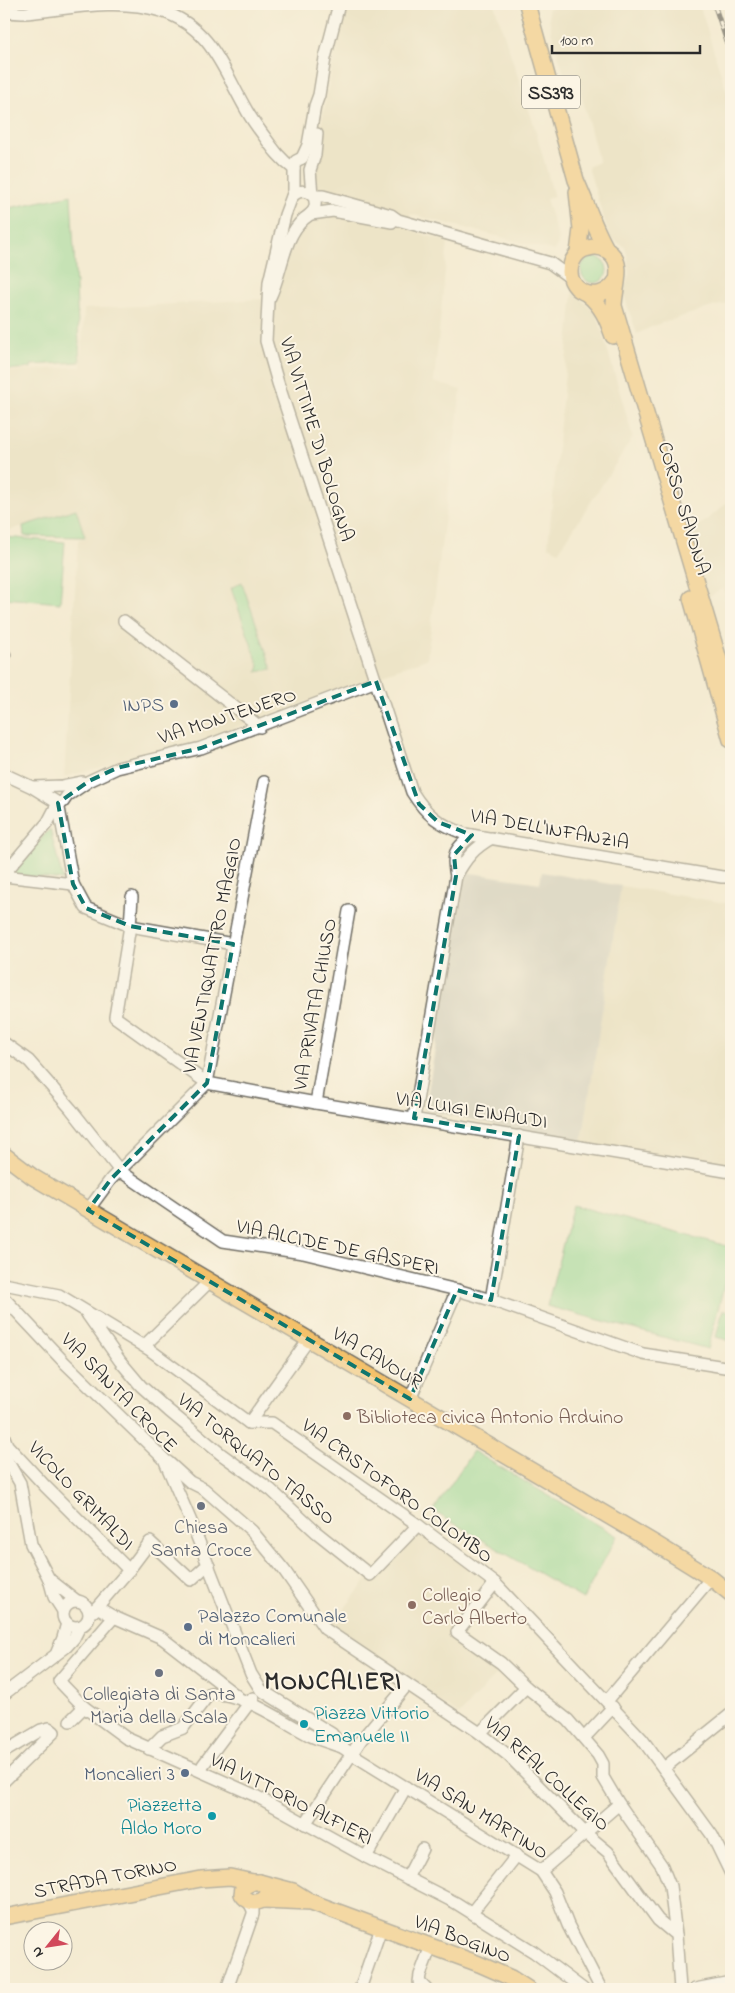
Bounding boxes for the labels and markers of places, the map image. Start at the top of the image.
place label: INPS [123,692,164,721]
marker: INPS [168,698,180,710]
place label: Biblioteca civica Antonio Arduino [356,1404,623,1433]
marker: Biblioteca civica Antonio Arduino [341,1410,353,1422]
marker: Chiesa Santa Croce [195,1500,207,1512]
place label: Chiesa Santa Croce [150,1514,252,1566]
place label: Collegio Carlo Alberto [422,1582,527,1634]
marker: Collegio Carlo Alberto [406,1599,418,1611]
place label: Palazzo Comunale di Moncalieri [198,1603,347,1655]
marker: Palazzo Comunale di Moncalieri [182,1621,194,1633]
marker: Collegiata di Santa Maria della Scala [153,1667,165,1679]
place label: Collegiata di Santa Maria della Scala [82,1681,236,1733]
place label: Piazza Vittorio Emanuele II [314,1700,429,1752]
marker: Piazza Vittorio Emanuele II [298,1718,310,1730]
place label: Moncalieri 3 [84,1761,175,1790]
marker: Moncalieri 3 [179,1767,191,1779]
place label: Piazzetta Aldo Moro [121,1792,202,1844]
marker: Piazzetta Aldo Moro [206,1810,218,1822]

